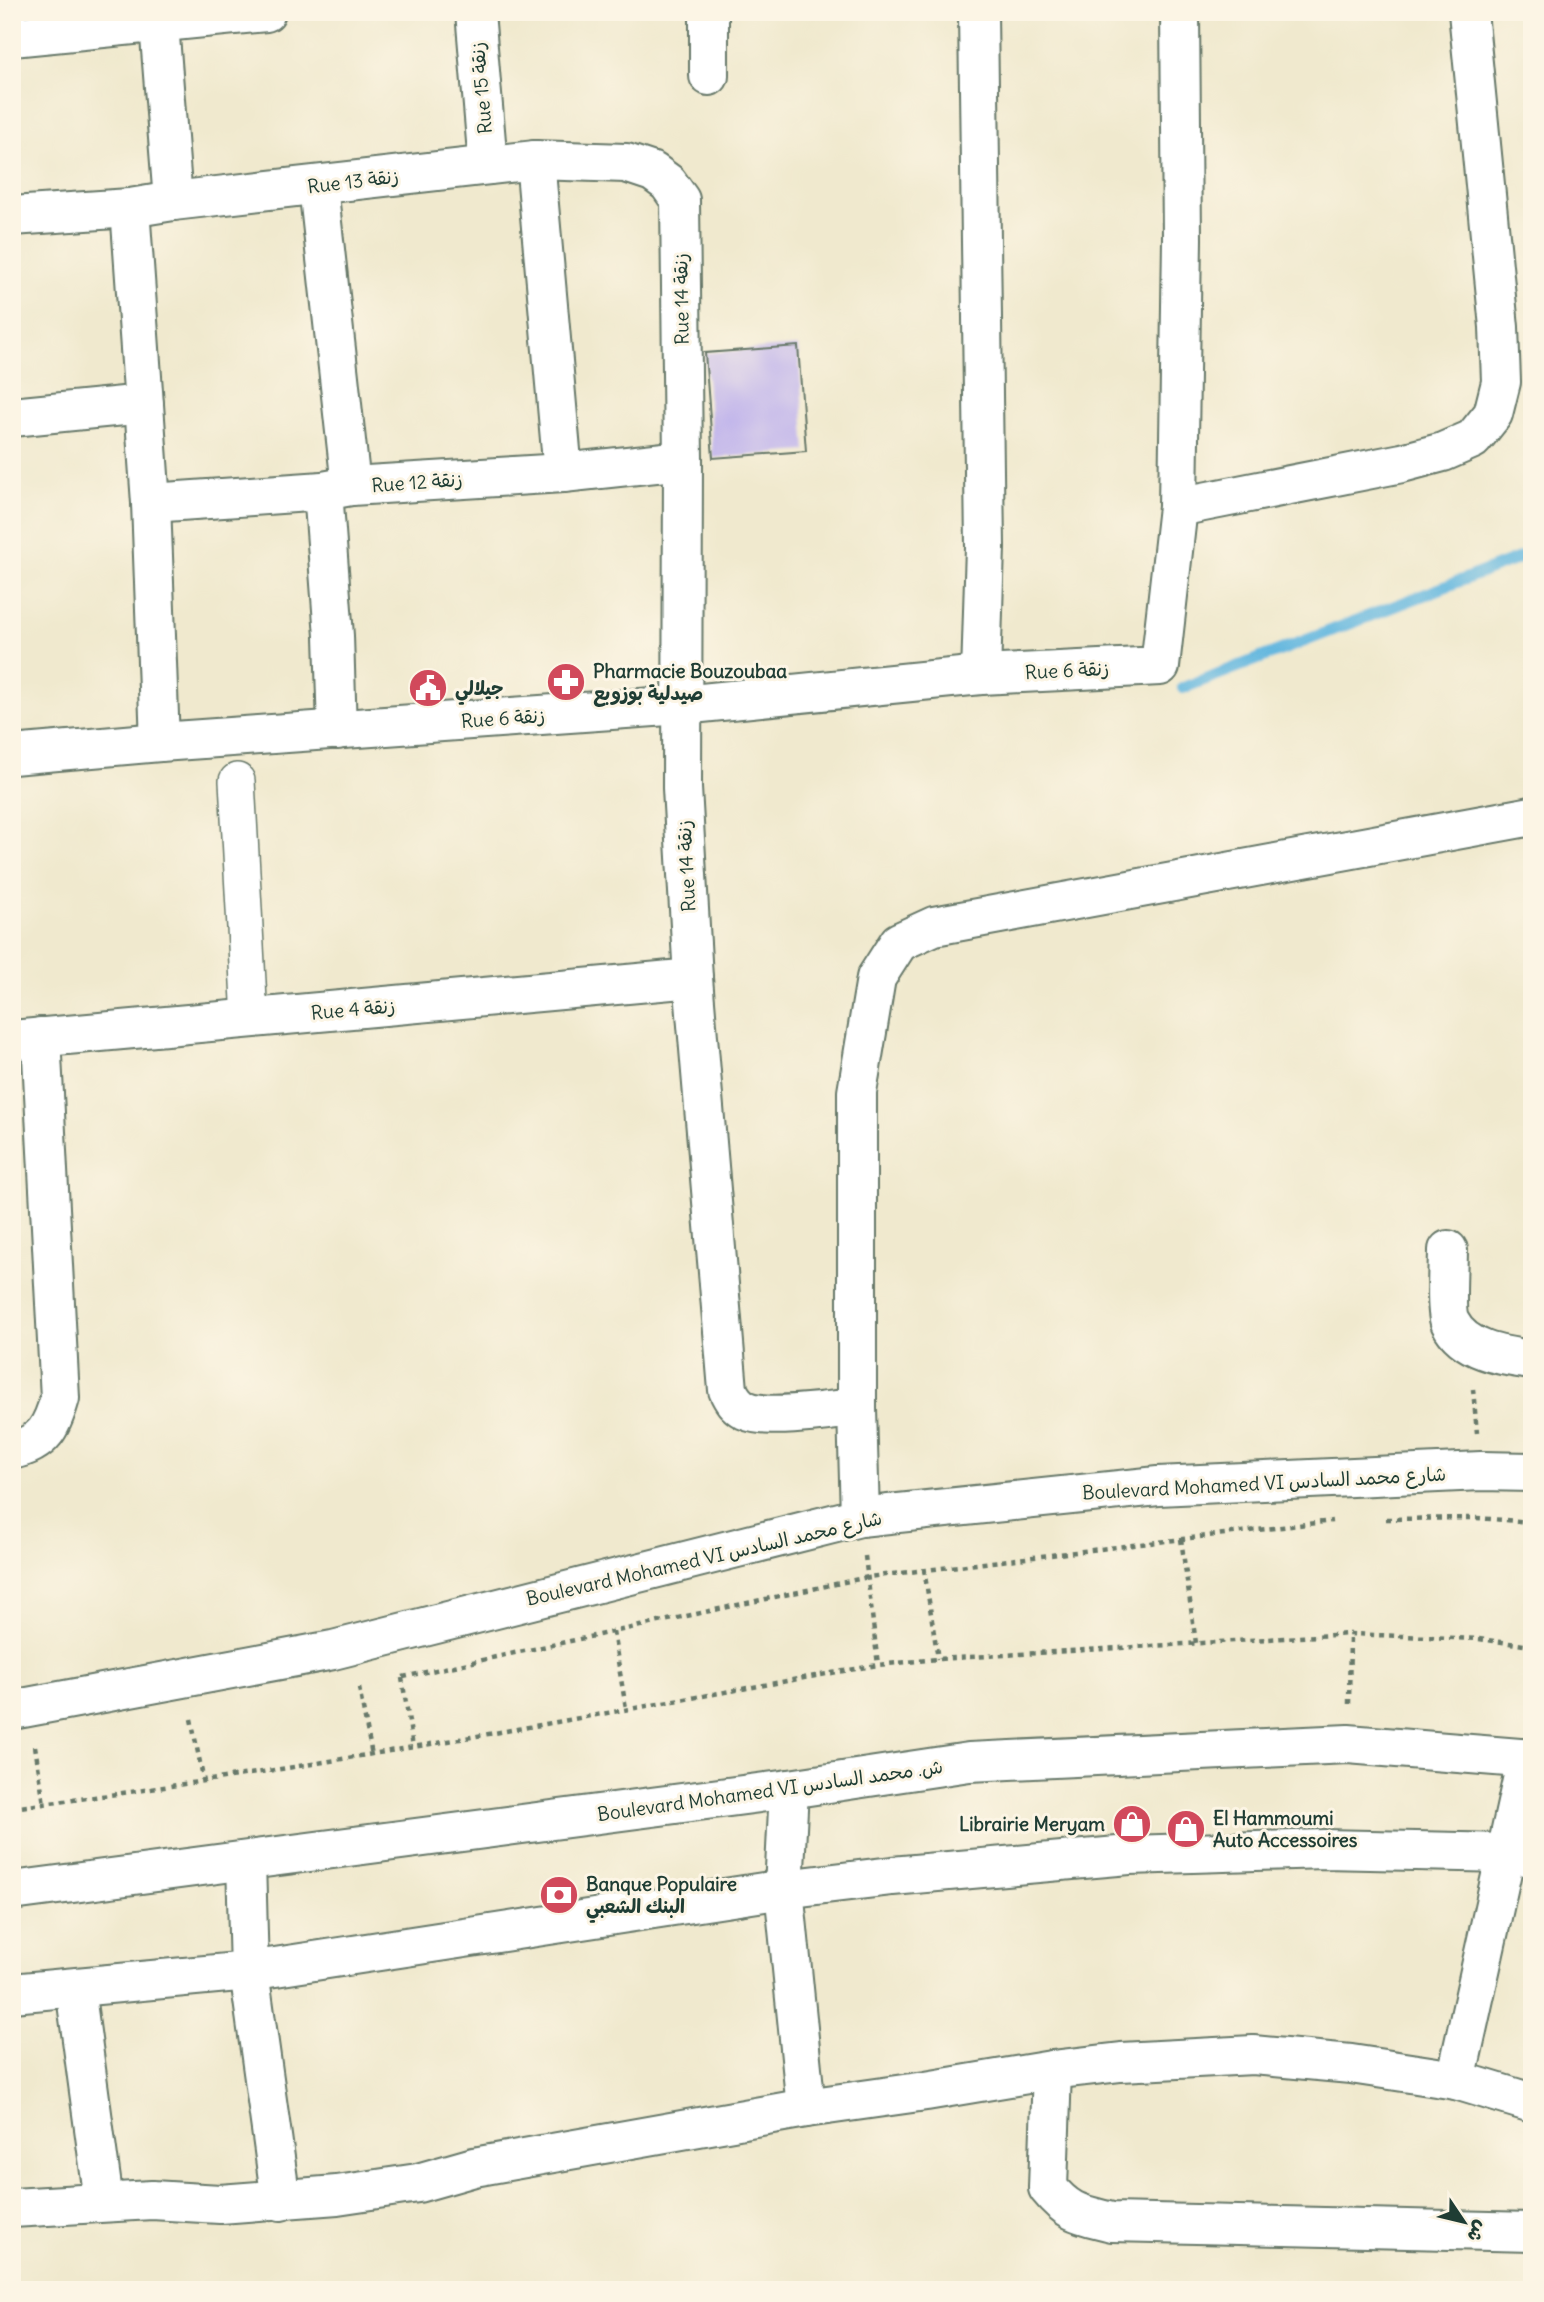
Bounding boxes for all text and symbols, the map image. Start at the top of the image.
street label: Rue 15 زنقة [465,41,497,135]
street label: Rue 13 زنقة [306,163,400,199]
street label: Rue 14 زنقة [668,253,694,345]
street label: Rue 12 زنقة [371,467,463,497]
street label: Rue 6 زنقة [1024,656,1110,684]
place label: Pharmacie Bouzoubaa صيدلية بوزوبع [593,659,787,707]
pharmacy icon: Pharmacie Bouzoubaa صيدلية بوزوبع [545,661,587,703]
public building icon: جيلالي [407,667,449,709]
place label: جيلالي [455,676,504,705]
street label: Rue 6 زنقة [460,703,546,733]
street label: Rue 14 زنقة [672,819,700,913]
street label: Rue 4 زنقة [310,993,396,1025]
street label: Boulevard Mohamed VI شارع محمد السادس [1081,1461,1447,1507]
street label: Boulevard Mohamed VI شارع محمد السادس [524,1505,885,1613]
street label: Boulevard Mohamed VI ش. محمد السادس [596,1754,944,1826]
shop icon: Librairie Meryam [1111,1803,1153,1845]
place label: El Hammoumi Auto Accessoires [1213,1806,1358,1852]
shop icon: El Hammoumi Auto Accessoires [1165,1808,1207,1850]
place label: Librairie Meryam [959,1812,1105,1836]
place label: Banque Populaire البنك الشعبي [586,1872,737,1923]
bank icon: Banque Populaire البنك الشعبي [538,1874,580,1916]
north arrow [1428,2186,1498,2256]
text: ش [1462,2216,1494,2247]

